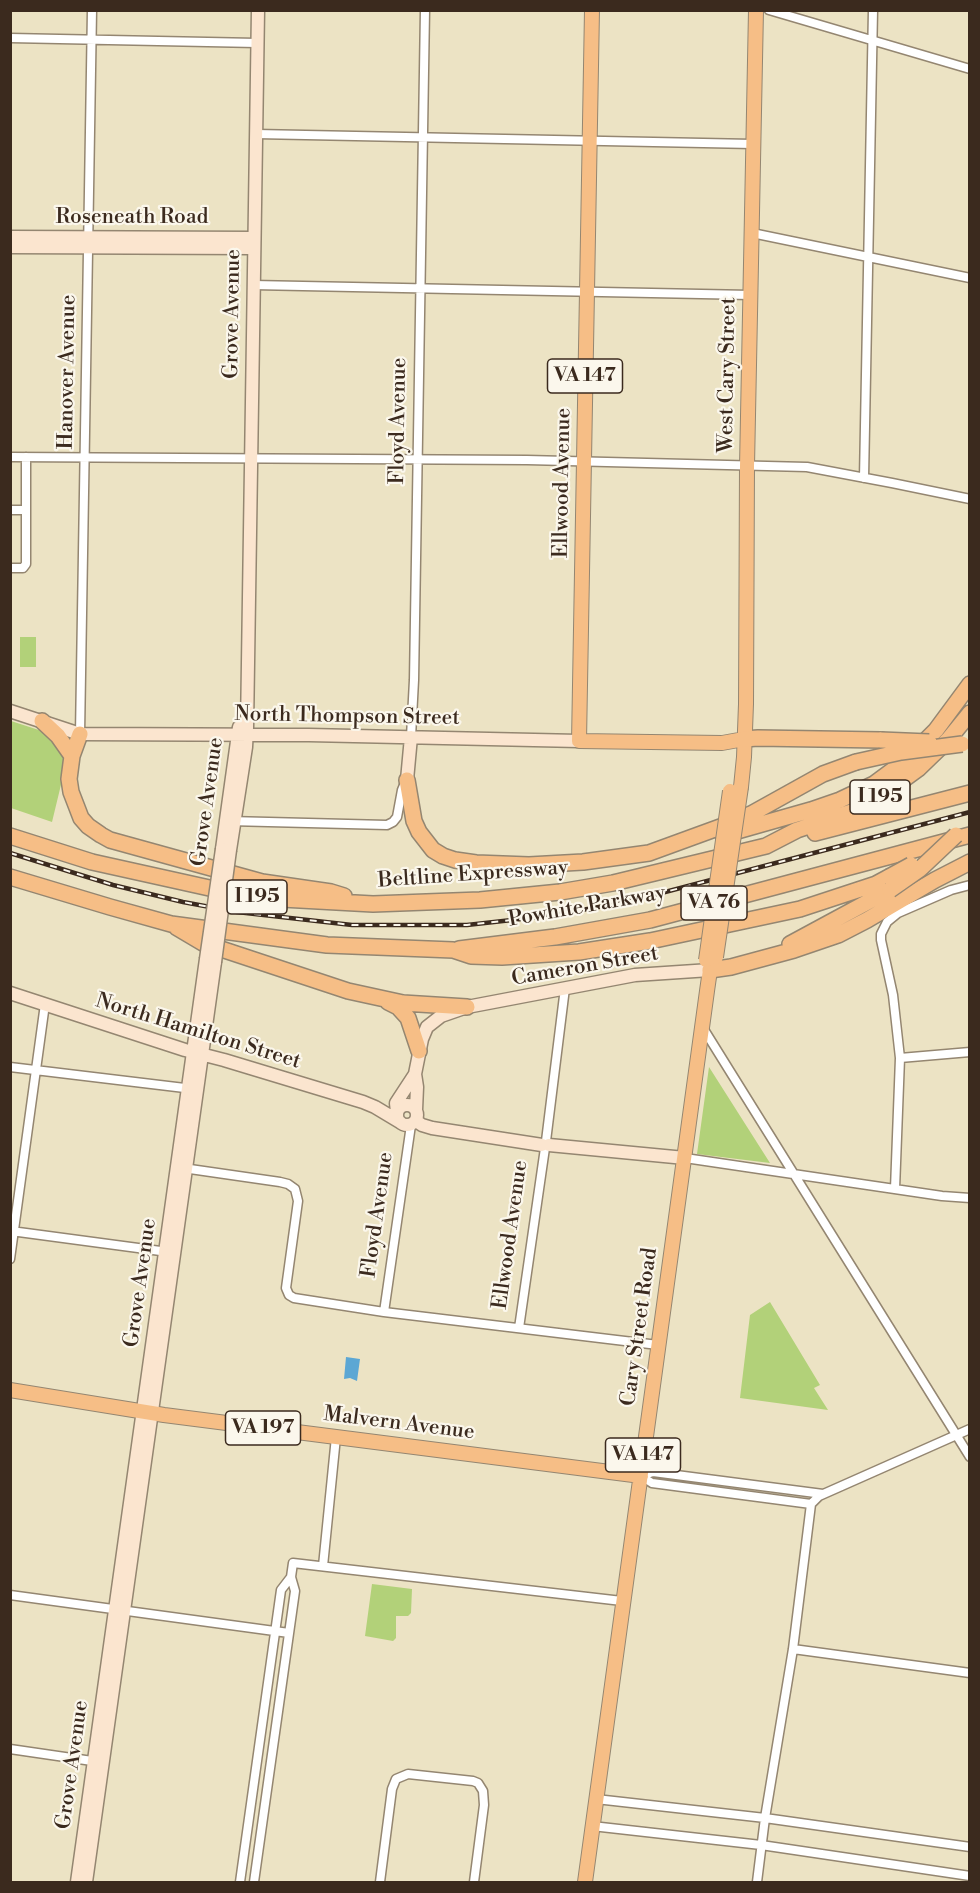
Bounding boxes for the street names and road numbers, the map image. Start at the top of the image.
street label: Roseneath Road [56,205,208,231]
street label: Grove Avenue [219,249,247,379]
street label: Hanover Avenue [54,294,82,450]
street label: West Cary Street [714,297,742,453]
street label: Floyd Avenue [385,357,413,485]
road number: VA 147 [548,359,622,393]
street label: Ellwood Avenue [549,408,577,558]
street label: North Thompson Street [234,702,460,732]
street label: Grove Avenue [186,736,230,868]
road number: I 195 [850,780,910,814]
street label: Beltline Expressway [377,856,569,894]
road number: I 195 [227,880,287,914]
street label: Powhite Parkway [506,881,668,933]
road number: VA 76 [681,886,747,920]
street label: Cameron Street [510,942,660,992]
street label: North Hamilton Street [92,989,304,1075]
street label: Floyd Avenue [357,1150,399,1280]
street label: Ellwood Avenue [488,1159,534,1311]
street label: Grove Avenue [119,1217,163,1349]
street label: Cary Street Road [616,1246,664,1408]
street label: Malvern Avenue [322,1402,476,1446]
road number: VA 197 [226,1411,300,1445]
road number: VA 147 [606,1438,680,1472]
street label: Grove Avenue [51,1699,95,1831]

